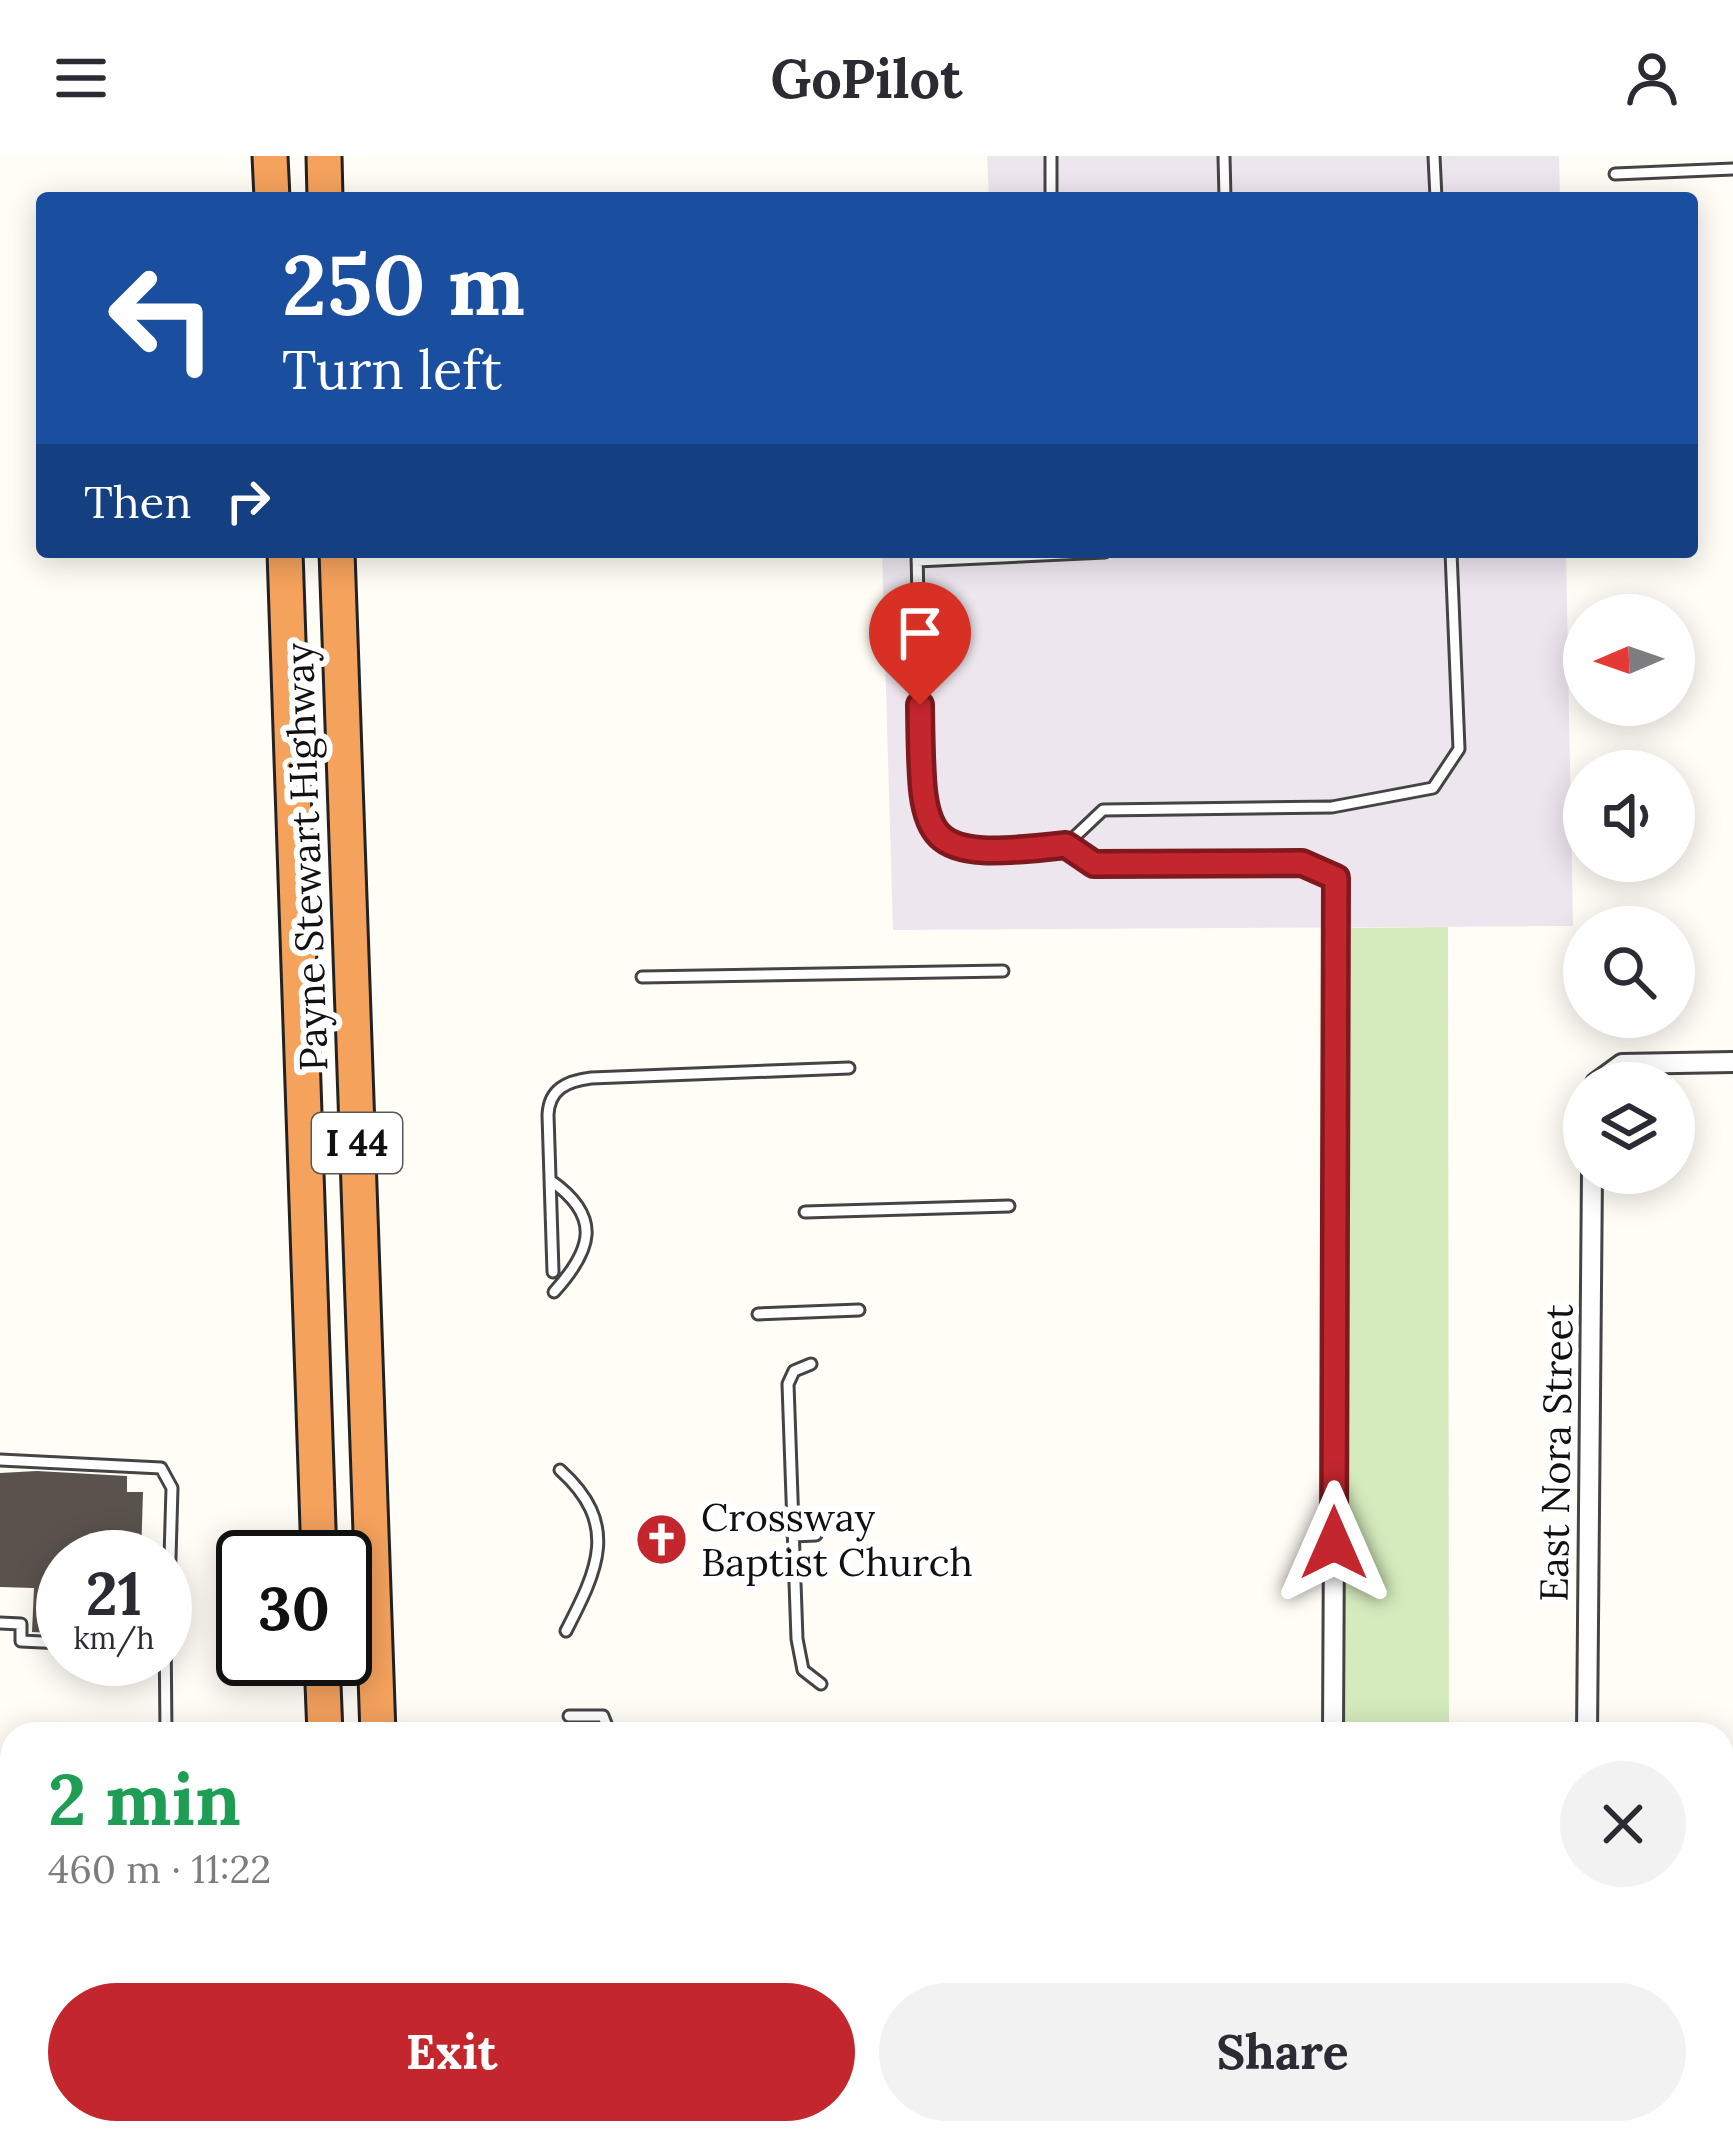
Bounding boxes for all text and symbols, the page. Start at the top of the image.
text: GoPilot [771,44,962,113]
icon: menu [48,45,114,111]
icon: person [1619,45,1685,111]
text: 250 m [282,230,525,338]
icon: left [84,240,240,396]
text: Turn left [282,335,502,404]
icon: right [215,468,281,534]
text: Then [84,473,191,530]
pin [869,582,971,705]
north arrow [1563,594,1695,726]
map controls [1563,594,1695,1194]
icon: arrive [887,600,953,666]
street label: Payne Stewart Highway [274,642,338,1072]
button: sound [1563,750,1695,882]
button: search [1563,906,1695,1038]
button: layers [1563,1062,1695,1194]
road number: I 44 [312,1113,402,1173]
street label: East Nora Street [1528,1304,1584,1602]
position arrow [1271,1480,1397,1606]
place label: Crossway Baptist Church [701,1492,973,1587]
church icon: Crossway Baptist Church [634,1511,690,1567]
speed limit sign: 30 [216,1530,372,1686]
text: 21 [86,1555,142,1631]
text: km/h [73,1619,155,1657]
text: 2 min [48,1753,241,1845]
button: close [1560,1761,1686,1887]
text: 460 m · 11:22 [48,1844,271,1894]
button: Exit [48,1983,855,2121]
button: Share [879,1983,1686,2121]

